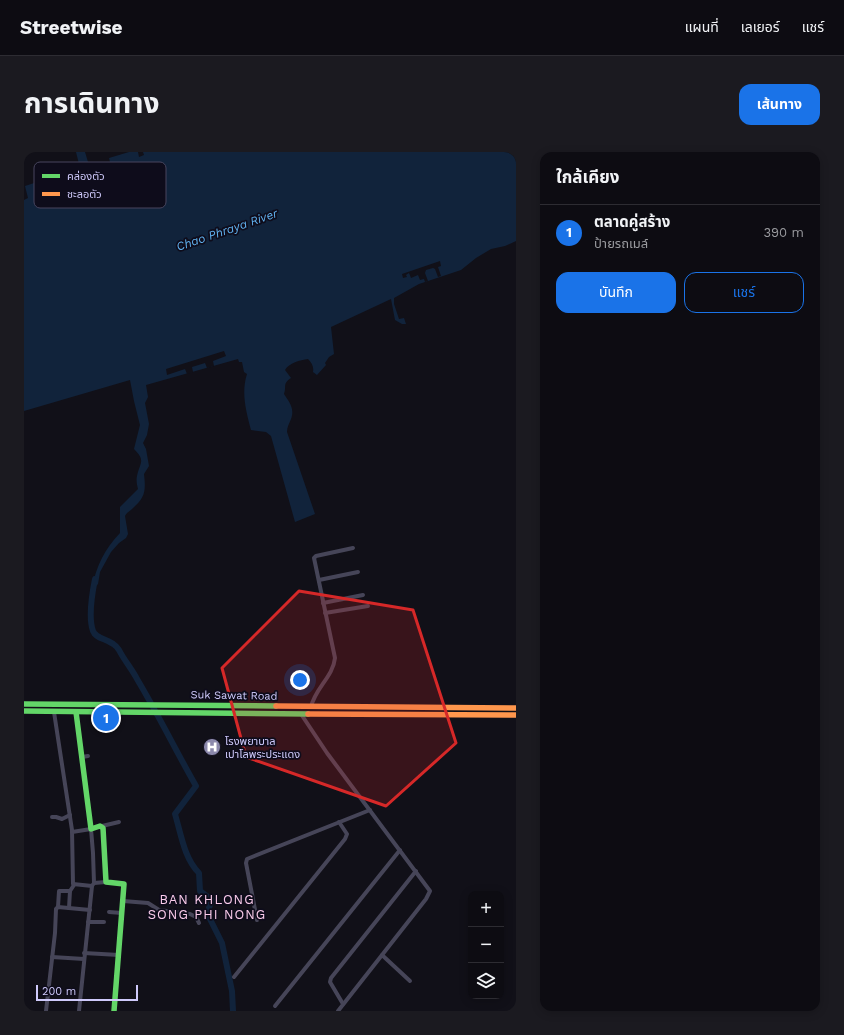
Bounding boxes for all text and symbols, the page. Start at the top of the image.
text: Streetwise [20,16,123,39]
text: แผนที่ [685,19,719,35]
text: เลเยอร์ [741,19,780,35]
text: แชร์ [802,19,824,35]
button: เส้นทาง [739,84,820,125]
text: การเดินทาง [24,87,159,120]
legend [34,162,166,208]
text: ใกล้เคียง [556,167,619,187]
text: คล่องตัว [67,170,105,183]
text: ชะลอตัว [67,188,102,201]
water label: Chao Phraya River [174,206,281,254]
text: ตลาดคู่สร้าง [594,213,670,231]
text: 1 [566,225,572,240]
text: 390 m [763,225,804,240]
text: ป้ายรถเมล์ [594,236,648,251]
button: บันทึก [556,272,676,313]
button: แชร์ [684,272,804,313]
your location [290,670,310,690]
street label: Suk Sawat Road [190,688,278,703]
pin: 1 [93,703,119,733]
place label: โรงพยาบาล เปาโลพระประแดง [225,735,300,761]
hospital icon: โรงพยาบาล เปาโลพระประแดง [202,737,222,757]
map controls [468,891,504,999]
button: + [468,891,504,927]
district label: BAN KHLONG SONG PHI NONG [148,892,266,922]
button: − [468,927,504,963]
button: layers [468,963,504,999]
scale bar [36,983,138,1002]
text: 200 m [42,985,76,998]

